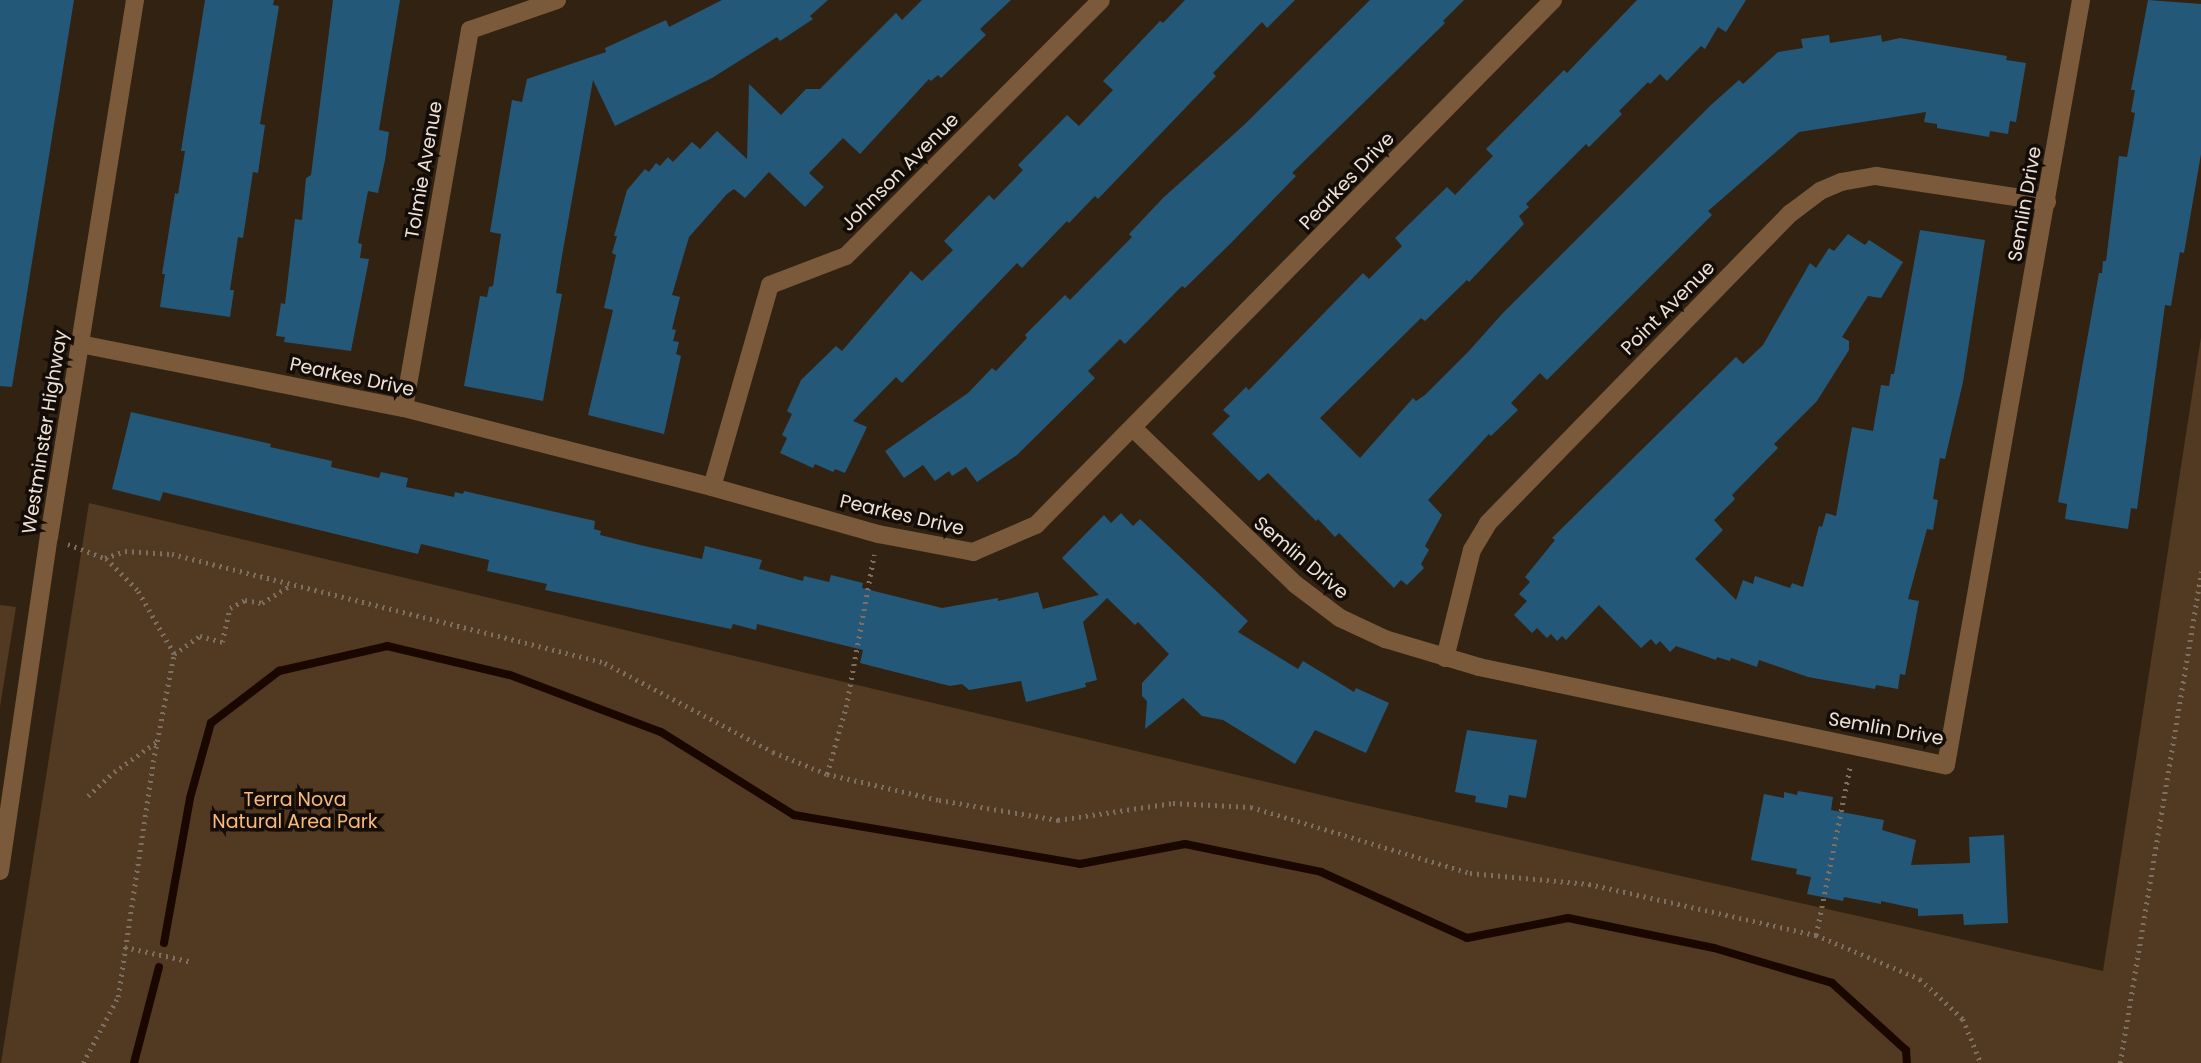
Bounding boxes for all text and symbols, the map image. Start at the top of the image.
street label: Tolmie Avenue [401,99,447,241]
street label: Johnson Avenue [836,108,964,236]
street label: Pearkes Drive [1295,127,1399,235]
street label: Semlin Drive [2004,145,2046,263]
street label: Point Avenue [1616,256,1720,360]
street label: Westminster Highway [18,328,72,536]
street label: Pearkes Drive [288,353,416,401]
street label: Pearkes Drive [838,490,966,540]
street label: Semlin Drive [1249,512,1353,604]
street label: Semlin Drive [1827,708,1945,750]
park label: Terra Nova Natural Area Park [212,789,378,833]

